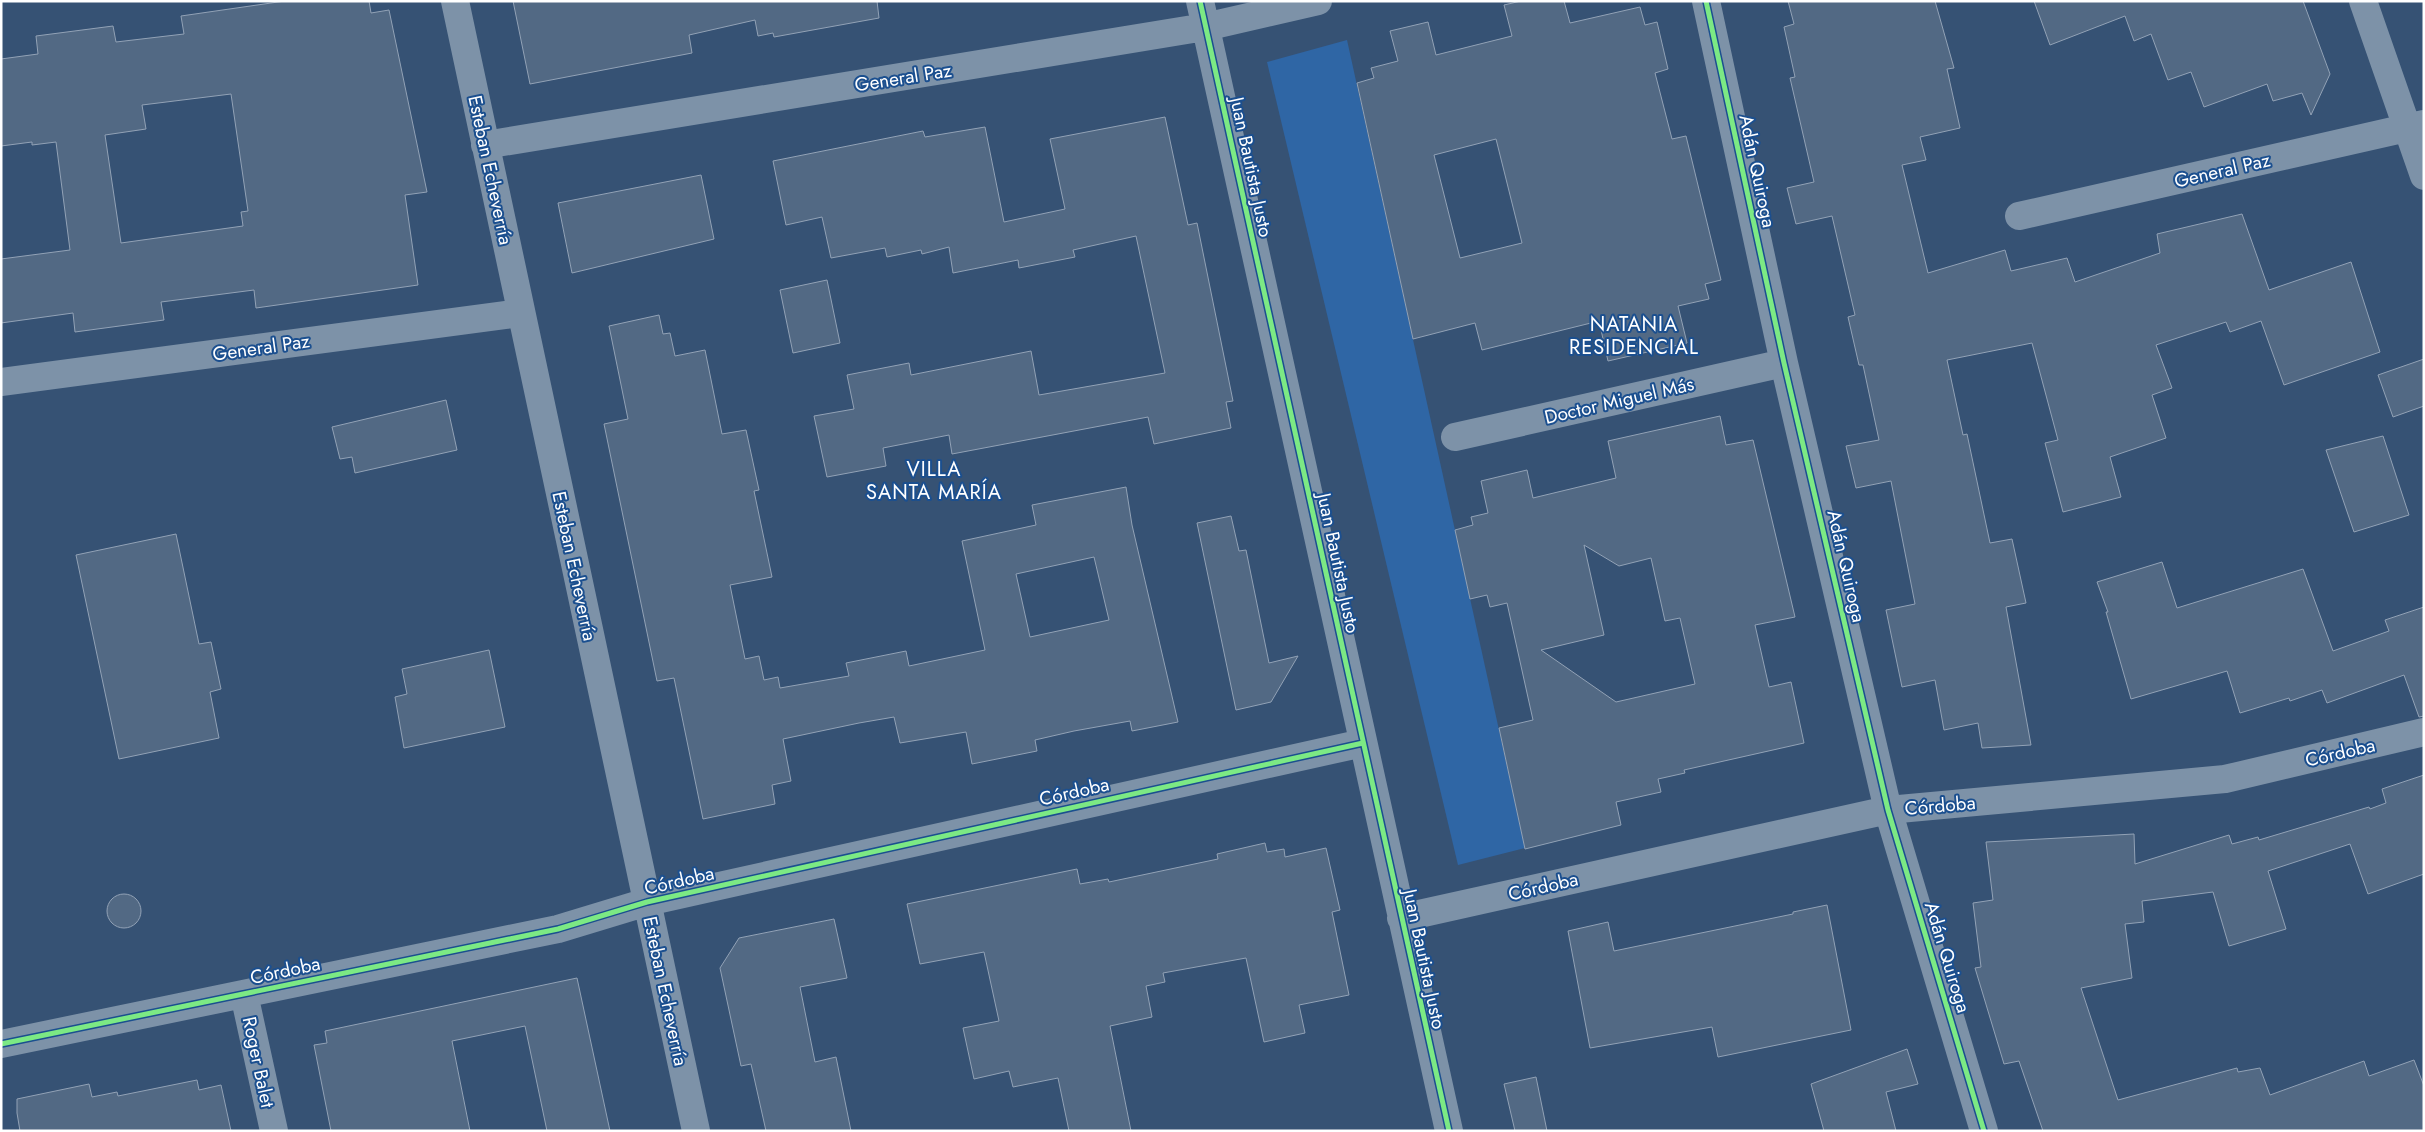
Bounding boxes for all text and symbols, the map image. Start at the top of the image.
street label: General Paz [853,56,954,98]
street label: Juan Bautista Justo [1223,92,1280,240]
street label: Esteban Echeverría [461,93,520,247]
street label: Adán Quiroga [1732,112,1783,230]
street label: General Paz [2171,146,2273,195]
district label: NATANIA RESIDENCIAL [1569,310,1699,362]
street label: General Paz [211,327,312,368]
street label: Doctor Miguel Más [1542,370,1697,431]
district label: VILLA SANTA MARÍA [866,455,1002,507]
street label: Juan Bautista Justo [1310,488,1367,636]
street label: Esteban Echeverría [545,489,604,643]
street label: Adán Quiroga [1820,507,1873,625]
street label: Córdoba [2302,731,2378,774]
street label: Córdoba [1036,770,1112,813]
street label: Córdoba [1903,789,1977,822]
street label: Córdoba [641,859,717,902]
street label: Córdoba [1505,865,1581,908]
street label: Juan Bautista Justo [1396,884,1453,1032]
street label: Adán Quiroga [1918,898,1977,1016]
street label: Esteban Echeverría [636,914,695,1068]
street label: Córdoba [248,950,323,991]
street label: Roger Balet [236,1014,281,1110]

